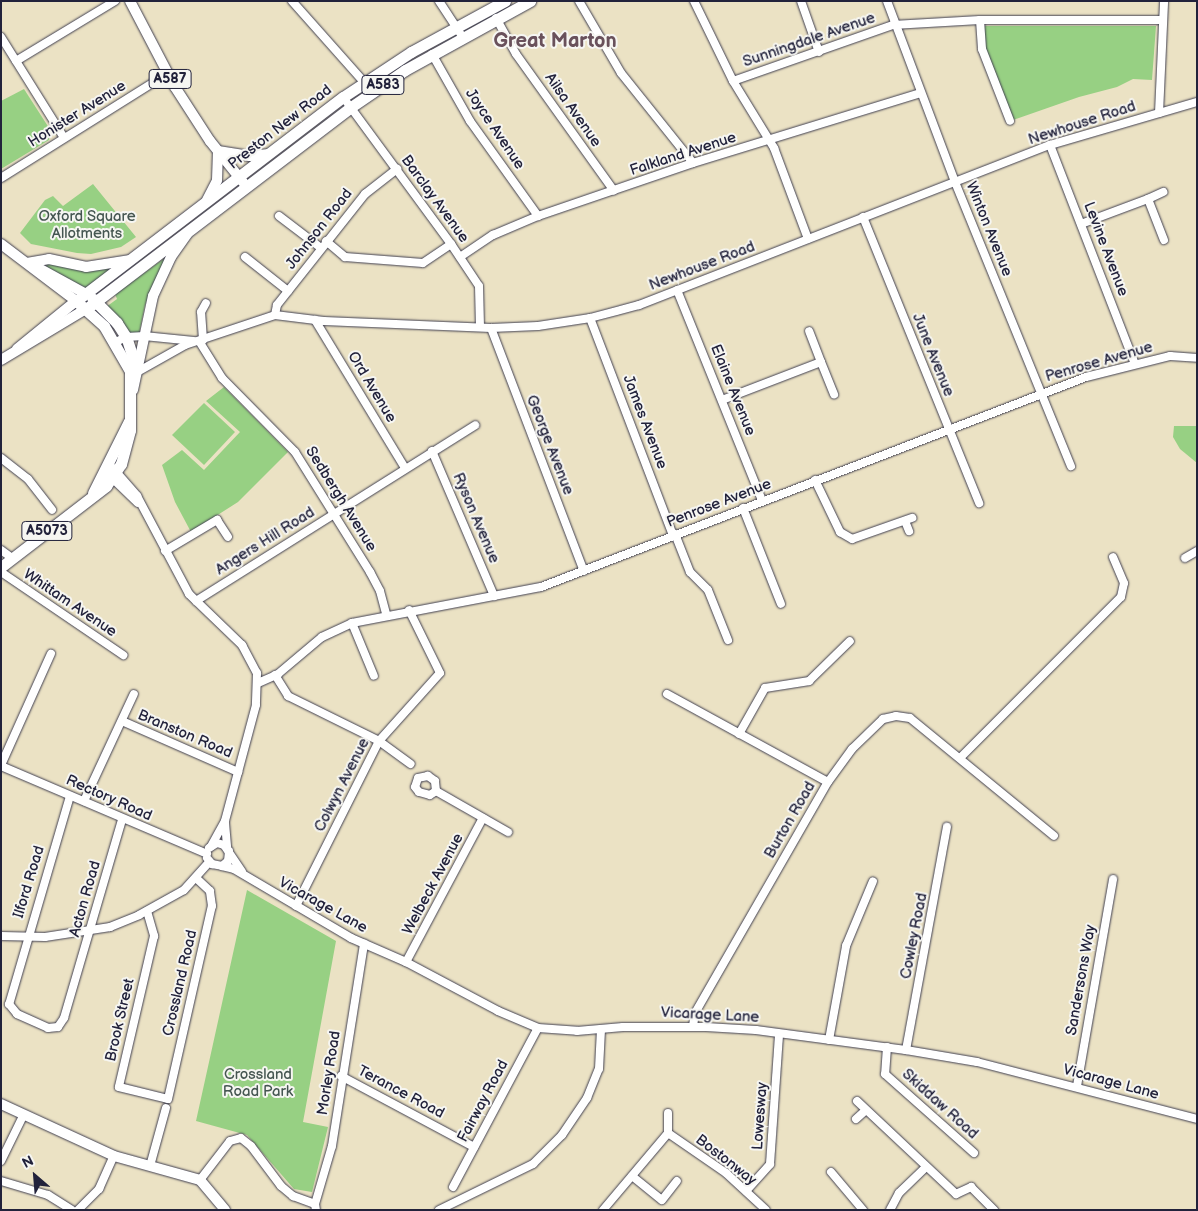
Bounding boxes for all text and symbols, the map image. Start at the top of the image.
street label: Sunningdale Avenue [741,9,877,71]
district label: Great Marton [493,29,617,53]
road number: A587 [148,68,192,90]
street label: Ailsa Avenue [541,69,605,151]
road number: A583 [360,74,406,96]
street label: Honister Avenue [25,77,129,151]
street label: Preston New Road [225,81,335,173]
street label: Joyce Avenue [461,85,529,173]
street label: Newhouse Road [1026,97,1138,149]
street label: Falkland Avenue [628,128,738,180]
street label: Barclay Avenue [397,151,473,247]
street label: Winton Avenue [962,179,1016,279]
street label: Johnson Road [282,185,356,273]
street label: Levine Avenue [1080,199,1132,299]
park label: Oxford Square Allotments [38,207,136,242]
street label: Newhouse Road [647,238,757,294]
street label: June Avenue [908,311,958,399]
street label: Penrose Avenue [1043,338,1155,386]
street label: Elaine Avenue [707,342,759,438]
street label: Ord Avenue [344,348,400,426]
street label: James Avenue [619,372,671,472]
street label: George Avenue [523,392,577,498]
street label: Sedbergh Avenue [301,443,381,555]
street label: Ryson Avenue [449,470,503,566]
street label: Penrose Avenue [664,475,774,531]
street label: Angers Hill Road [212,503,318,579]
road number: A5073 [21,520,73,542]
street label: Whittam Avenue [20,565,120,641]
street label: Branston Road [135,706,235,762]
street label: Colwyn Avenue [311,735,373,835]
street label: Rectory Road [63,771,155,825]
street label: Burton Road [761,778,819,862]
street label: Welbeck Avenue [399,830,467,938]
street label: Ilford Road [9,844,49,920]
street label: Acton Road [66,859,104,939]
street label: Vicarage Lane [276,873,370,937]
street label: Cowley Road [897,891,931,981]
street label: Sandersons Way [1062,923,1100,1037]
street label: Crossland Road [159,928,201,1038]
street label: Brook Street [102,977,138,1063]
street label: Vicarage Lane [660,1003,760,1027]
street label: Morley Road [313,1029,345,1117]
street label: Fairway Road [454,1056,512,1146]
street label: Vicarage Lane [1061,1061,1161,1103]
street label: Terance Road [355,1062,447,1122]
park label: Crossland Road Park [223,1065,293,1100]
street label: Skiddaw Road [898,1065,982,1143]
street label: Lowesway [749,1081,771,1151]
street label: Bostonway [692,1131,760,1189]
north arrow [10,1151,60,1201]
text: N [19,1152,36,1172]

